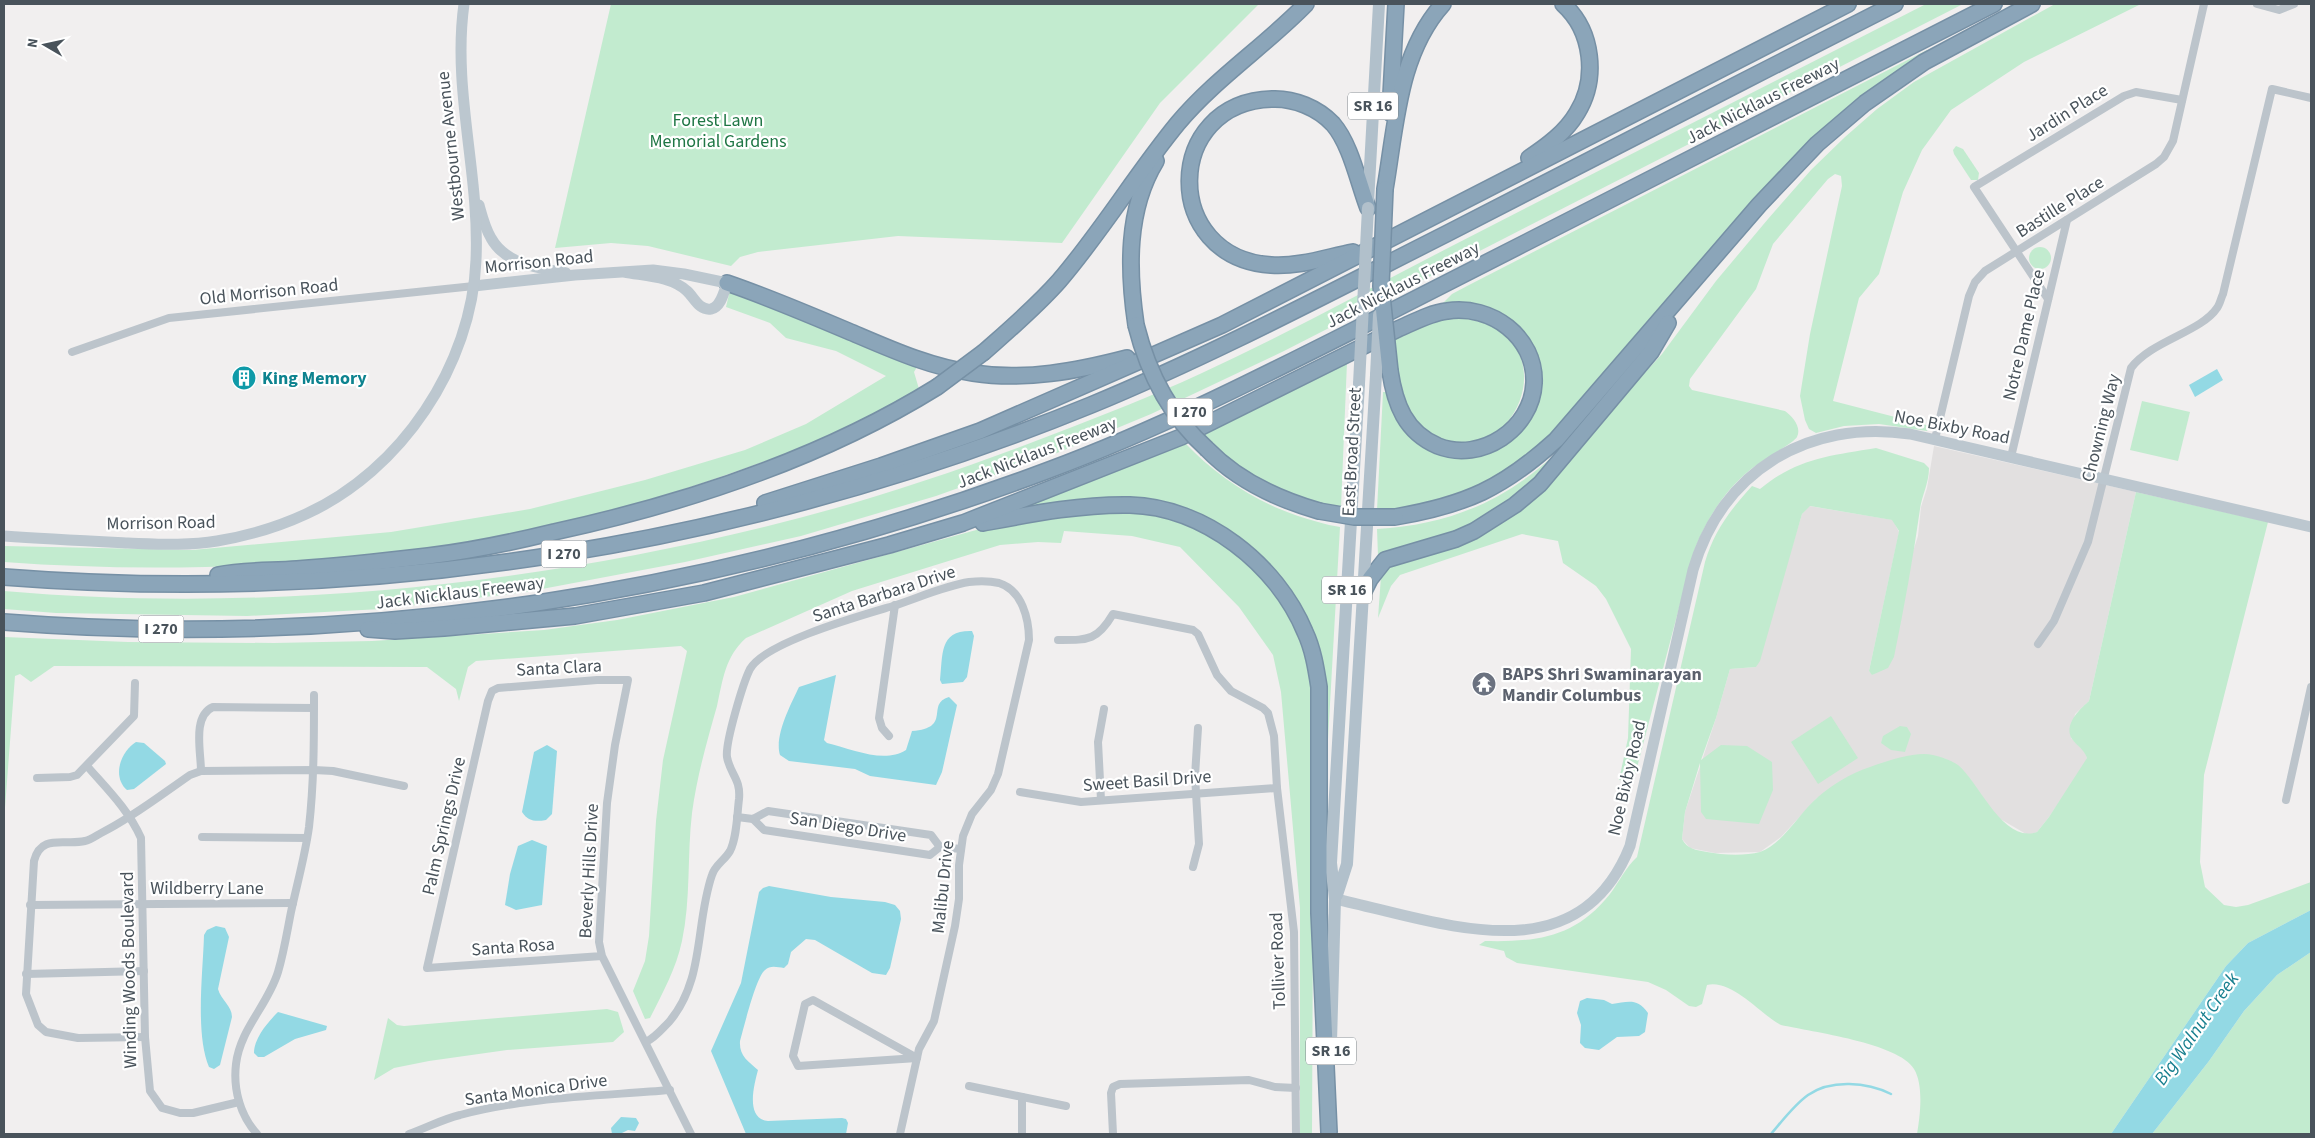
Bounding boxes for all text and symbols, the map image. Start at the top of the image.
north arrow [20,20,70,70]
text: N [23,37,44,49]
street label: Jack Nicklaus Freeway [1682,51,1844,150]
street label: Westbourne Avenue [431,70,471,222]
street label: Jardin Place [2021,78,2113,148]
road number: SR 16 [1348,92,1398,120]
park label: Forest Lawn Memorial Gardens [649,108,787,154]
street label: Bastille Place [2011,170,2109,244]
street label: Jack Nicklaus Freeway [1322,235,1484,334]
street label: Morrison Road [483,244,595,280]
street label: Notre Dame Place [1997,267,2051,403]
street label: Old Morrison Road [198,272,340,312]
building icon: King Memory [231,365,257,391]
place label: King Memory [262,366,367,391]
street label: Chowning Way [2075,371,2127,485]
street label: East Broad Street [1336,387,1368,517]
road number: I 270 [1168,398,1212,426]
street label: Noe Bixby Road [1892,404,2012,450]
street label: Jack Nicklaus Freeway [954,411,1121,495]
street label: Morrison Road [106,510,216,536]
road number: I 270 [542,540,586,568]
street label: Santa Barbara Drive [809,559,959,629]
street label: Jack Nicklaus Freeway [375,570,546,616]
road number: SR 16 [1322,576,1372,604]
road number: I 270 [138,616,184,642]
street label: Santa Clara [516,653,602,683]
place label: BAPS Shri Swaminarayan Mandir Columbus [1502,662,1702,708]
temple icon: BAPS Shri Swaminarayan Mandir Columbus [1471,671,1497,697]
street label: Noe Bixby Road [1602,718,1652,838]
street label: Palm Springs Drive [416,754,472,897]
street label: Sweet Basil Drive [1082,764,1212,798]
street label: Beverly Hills Drive [573,803,605,939]
street label: San Diego Drive [788,805,908,849]
street label: Malibu Drive [926,839,960,935]
street label: Winding Woods Boulevard [115,871,143,1069]
street label: Wildberry Lane [150,876,264,901]
street label: Tolliver Road [1264,912,1292,1010]
street label: Santa Rosa [471,932,555,962]
water label: Big Walnut Creek [2148,966,2247,1091]
road number: SR 16 [1306,1038,1356,1064]
street label: Santa Monica Drive [463,1068,609,1112]

